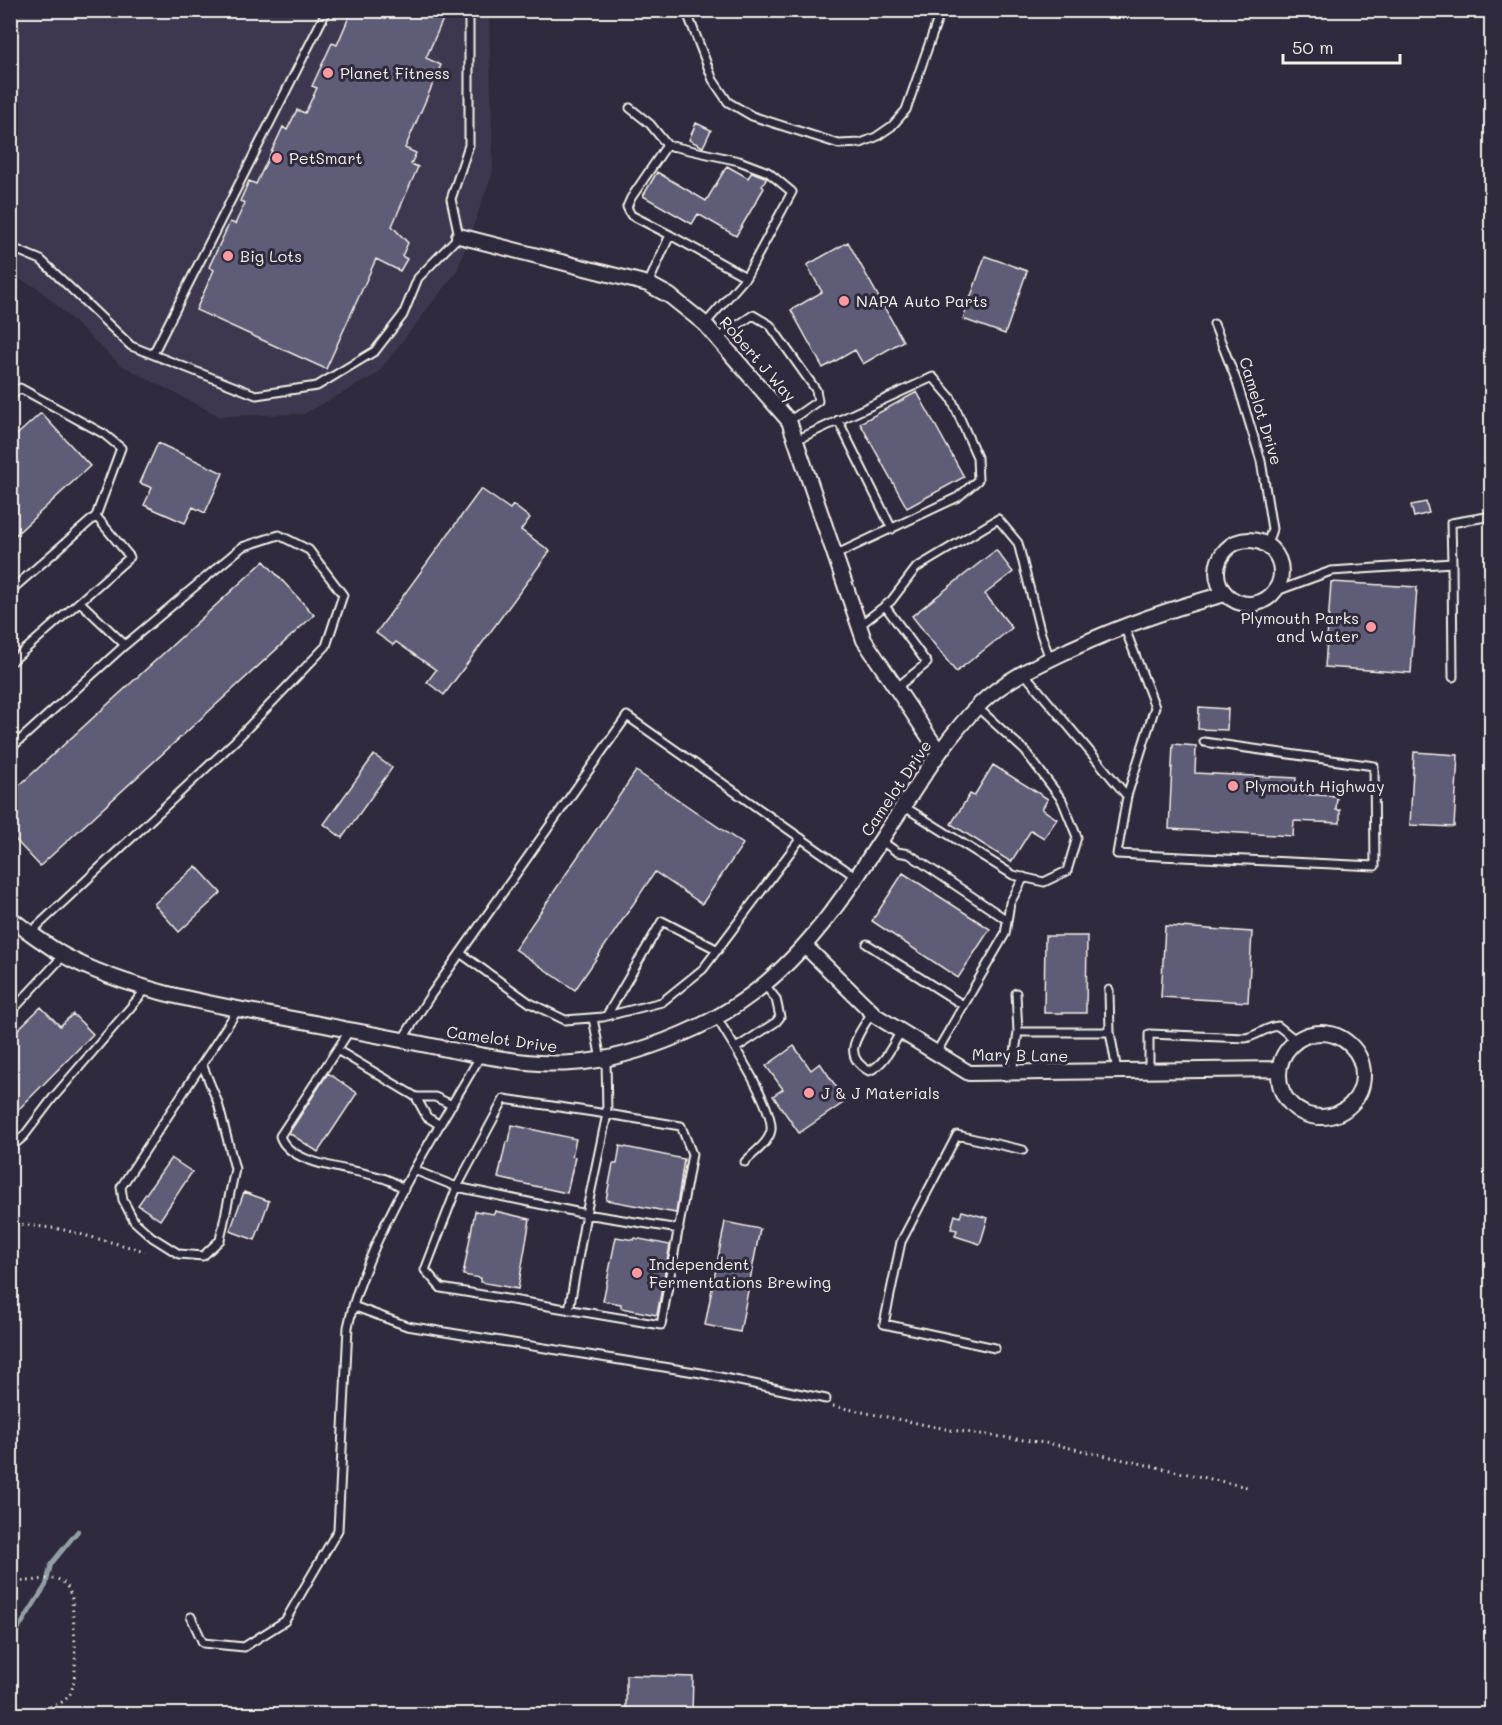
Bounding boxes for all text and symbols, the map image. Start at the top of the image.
scale bar [1283,27,1400,65]
text: 50 m [1292,35,1334,59]
place label: Planet Fitness [340,62,450,83]
marker: Planet Fitness [321,66,335,80]
place label: PetSmart [289,147,363,168]
marker: PetSmart [270,151,284,165]
place label: Big Lots [240,245,302,266]
marker: Big Lots [221,249,235,263]
place label: NAPA Auto Parts [856,290,988,311]
marker: NAPA Auto Parts [837,294,851,308]
street label: Robert J Way [716,312,801,406]
street label: Camelot Drive [1235,354,1288,467]
place label: Plymouth Parks and Water [1241,607,1359,646]
marker: Plymouth Parks and Water [1364,620,1378,634]
street label: Camelot Drive [856,735,936,840]
place label: Plymouth Highway [1245,775,1385,796]
marker: Plymouth Highway [1226,779,1240,793]
street label: Camelot Drive [445,1020,559,1057]
street label: Mary B Lane [972,1043,1068,1066]
place label: J & J Materials [821,1082,940,1103]
marker: J & J Materials [802,1086,816,1100]
place label: Independent Fermentations Brewing [649,1253,831,1292]
marker: Independent Fermentations Brewing [630,1266,644,1280]

